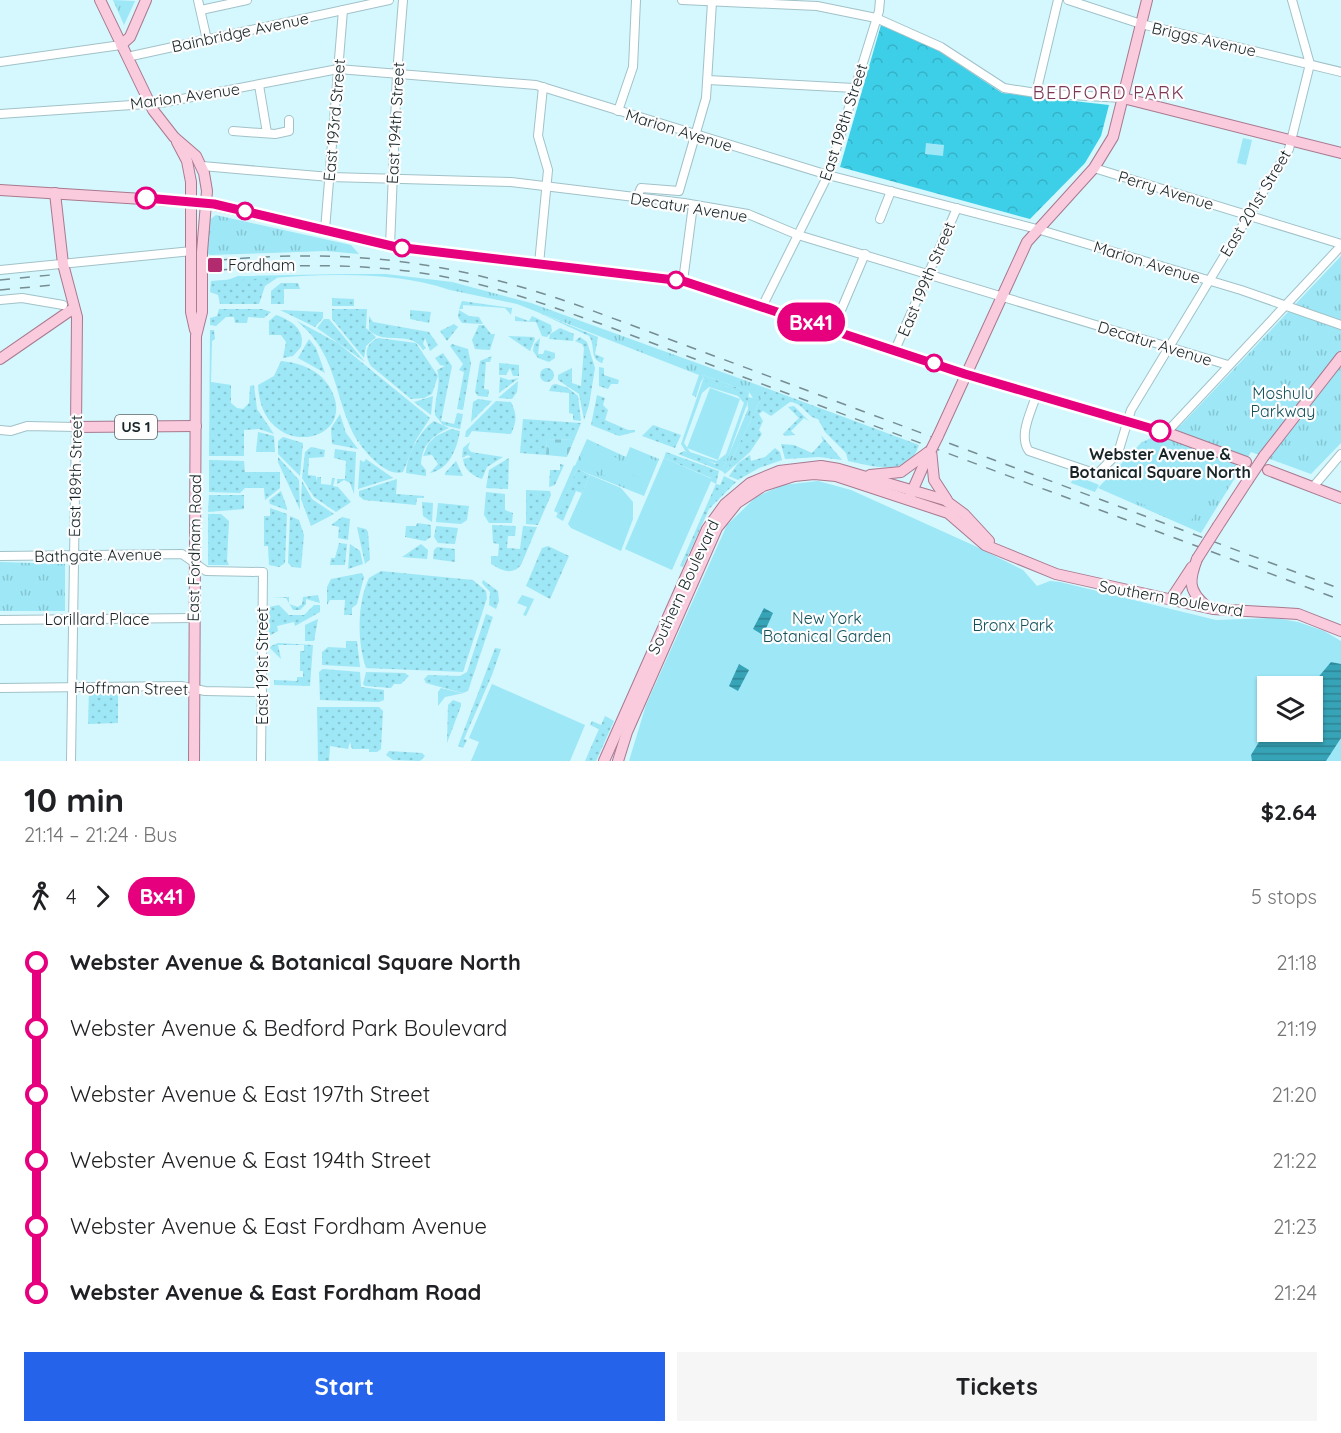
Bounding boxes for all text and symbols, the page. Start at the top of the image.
street label: Bainbridge Avenue [170,8,310,56]
street label: Briggs Avenue [1150,17,1258,61]
street label: East 193rd Street [319,58,349,182]
street label: East 198th Street [815,61,871,183]
street label: East 194th Street [382,62,408,184]
street label: Marion Avenue [129,78,241,114]
district label: BEDFORD PARK [1033,81,1185,104]
street label: Marion Avenue [623,104,735,156]
street label: East 201st Street [1215,146,1295,260]
street label: Perry Avenue [1116,166,1216,214]
unlabelled marker [135,187,157,209]
street label: Decatur Avenue [629,188,749,226]
unlabelled marker [236,202,254,220]
street label: East 199th Street [893,219,959,339]
street label: Marion Avenue [1091,236,1203,288]
unlabelled marker [393,239,411,257]
place label: Fordham [228,255,295,275]
marker: Fordham [206,256,224,274]
unlabelled marker [667,271,685,289]
line badge: Bx41 [769,302,853,342]
text: Bx41 [789,309,833,335]
street label: Decatur Avenue [1095,316,1215,370]
unlabelled marker [925,354,943,372]
park label: Moshulu Parkway [1251,383,1315,421]
street label: East 189th Street [64,415,86,537]
road number: US 1 [115,415,157,439]
marker: Webster Avenue & Botanical Square North [1149,420,1171,442]
place label: Webster Avenue & Botanical Square North [1069,444,1251,482]
street label: East Fordham Road [183,474,205,622]
street label: Southern Boulevard [643,516,723,658]
street label: Bathgate Avenue [34,544,162,566]
street label: Southern Boulevard [1097,575,1245,621]
street label: East 191st Street [252,607,272,725]
park label: New York Botanical Garden [763,608,891,646]
street label: Lorillard Place [45,609,149,629]
park label: Bronx Park [972,615,1054,635]
map controls [1257,676,1323,742]
button: layers [1257,676,1323,742]
street label: Hoffman Street [74,677,188,699]
text: 10 min [24,779,124,820]
text: $2.64 [1261,798,1317,826]
text: 21:14 – 21:24 · Bus [24,822,177,847]
icon: walk [24,880,57,913]
icon: forward [86,880,119,913]
text: Bx41 [140,883,183,909]
text: 4 [66,884,77,909]
text: 5 stops [1251,884,1317,909]
text: Webster Avenue & Botanical Square North [70,948,521,976]
text: 21:18 [1277,950,1317,975]
text: Webster Avenue & Bedford Park Boulevard [70,1014,507,1042]
text: 21:19 [1276,1016,1317,1041]
text: Webster Avenue & East 197th Street [70,1080,430,1108]
text: 21:20 [1272,1082,1317,1107]
text: Webster Avenue & East 194th Street [70,1146,431,1174]
text: 21:22 [1273,1148,1317,1173]
text: Webster Avenue & East Fordham Avenue [70,1212,487,1240]
text: 21:23 [1273,1214,1317,1239]
text: Webster Avenue & East Fordham Road [70,1278,481,1306]
text: 21:24 [1273,1280,1317,1305]
button: Start [24,1352,665,1421]
button: Tickets [677,1352,1317,1421]

